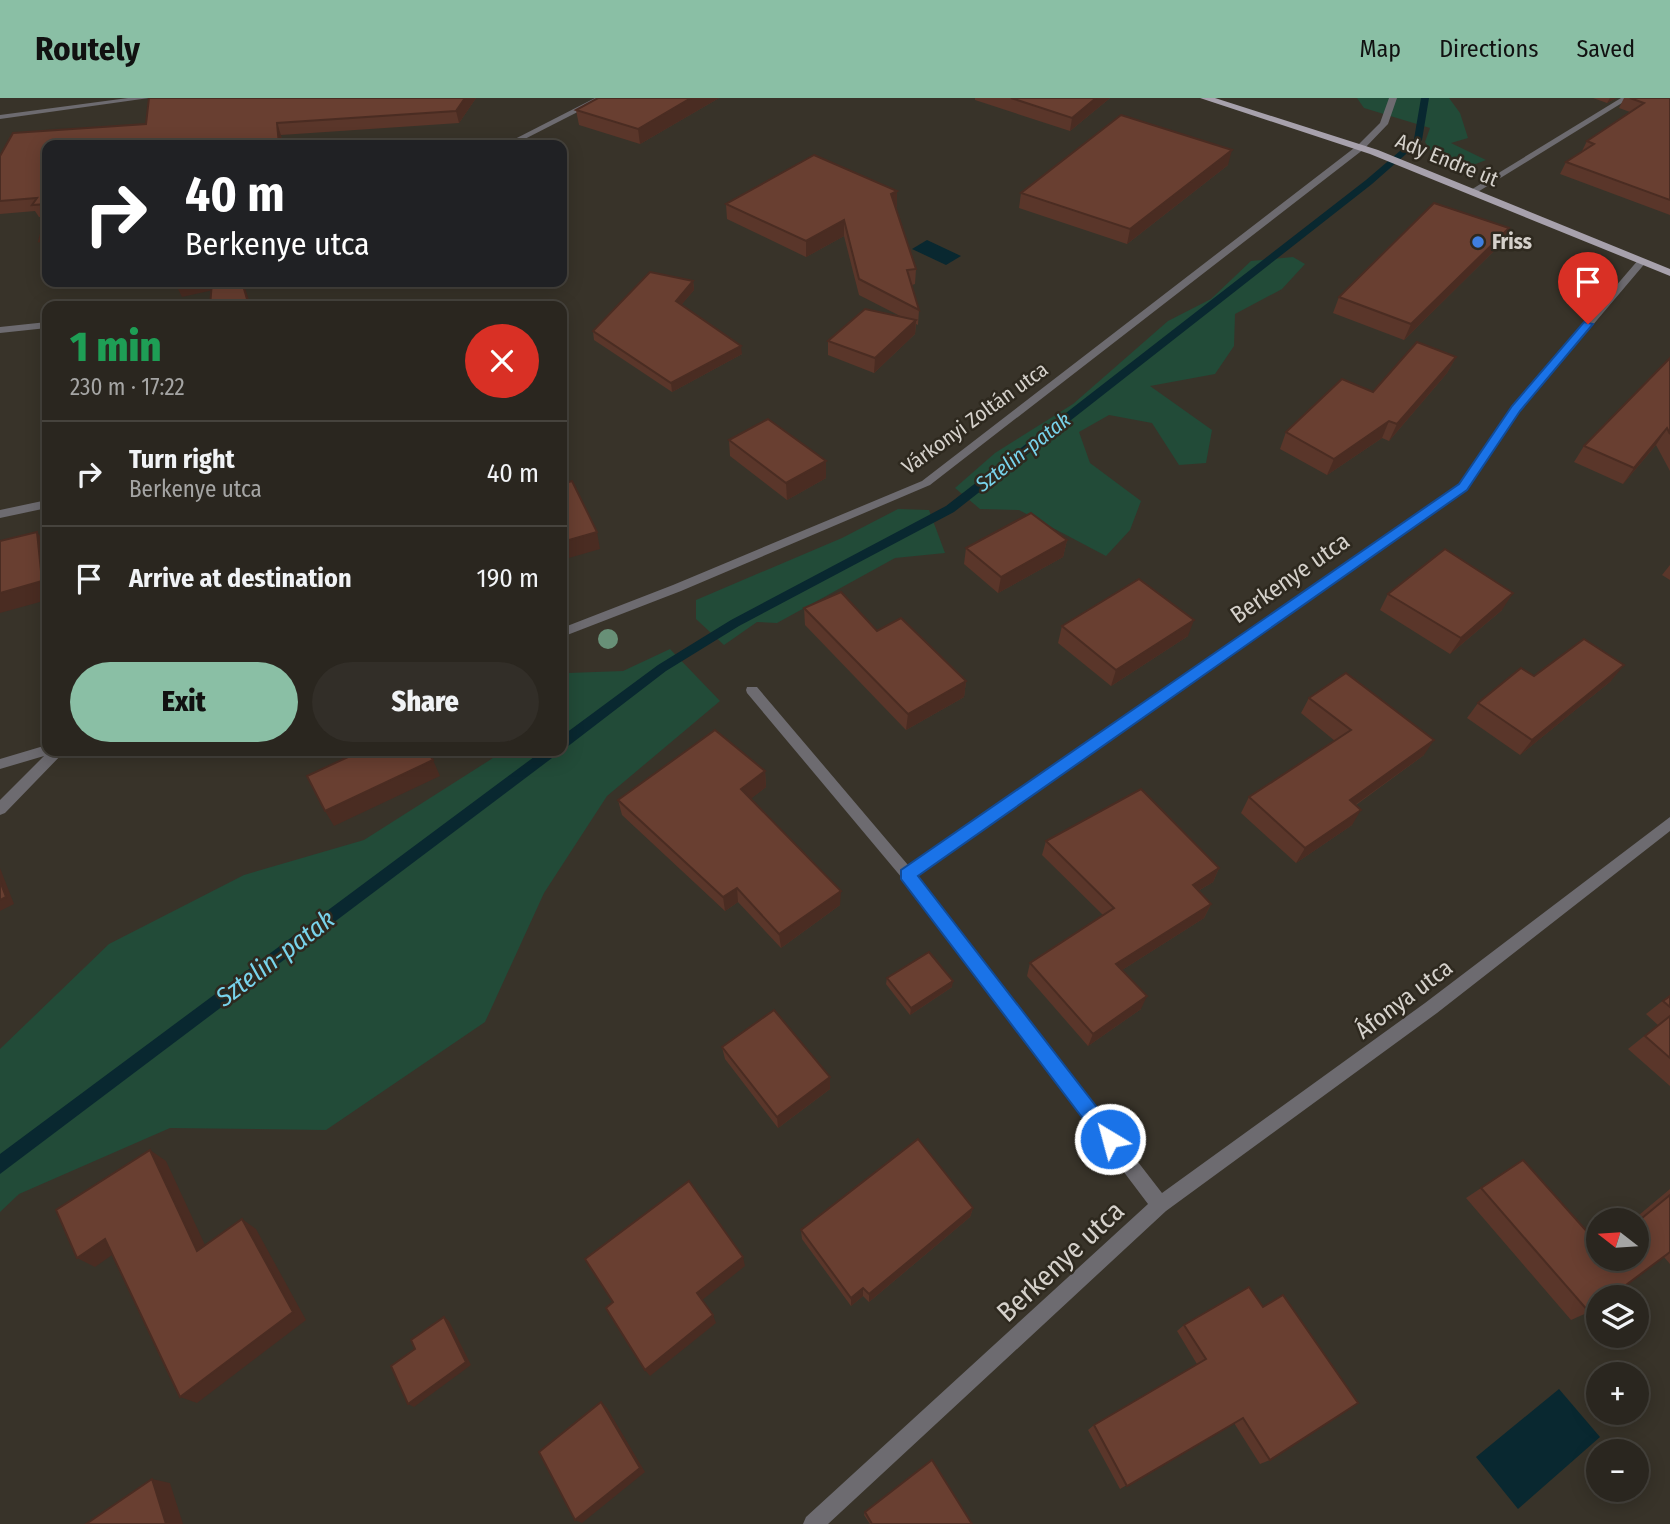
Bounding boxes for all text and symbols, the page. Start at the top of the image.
text: Routely [35,29,140,69]
text: Map [1360,35,1401,63]
text: Directions [1439,35,1538,63]
text: Saved [1576,35,1635,63]
street label: Ady Endre út [1392,128,1502,192]
text: 40 m [185,165,285,224]
icon: right [70,168,161,259]
text: Berkenye utca [185,225,370,263]
place label: Friss [1492,229,1532,255]
marker: Friss [1470,234,1486,250]
pin [1558,252,1618,324]
icon: arrive [1569,263,1607,301]
text: 1 min [70,322,161,372]
button: close [465,324,539,398]
street label: Várkonyi Zoltán utca [897,356,1053,480]
text: 230 m · 17:22 [70,373,185,401]
water label: Sztelin-patak [969,407,1076,498]
text: Turn right [129,444,235,475]
icon: right [70,455,108,493]
text: 40 m [487,458,539,489]
text: Berkenye utca [129,475,262,503]
street label: Berkenye utca [1225,527,1355,629]
icon: arrive [70,560,108,598]
text: Arrive at destination [129,563,352,594]
text: 190 m [477,563,539,594]
button: Exit [70,662,298,742]
button: Share [312,662,539,742]
water label: Sztelin-patak [209,904,341,1014]
street label: Áfonya utca [1349,953,1458,1045]
position arrow [1073,1102,1147,1176]
street label: Berkenye utca [990,1194,1131,1329]
north arrow [1586,1208,1648,1270]
map controls [1586,1208,1649,1502]
button: layers [1586,1285,1649,1348]
button: + [1586,1362,1649,1425]
button: − [1586,1439,1649,1502]

